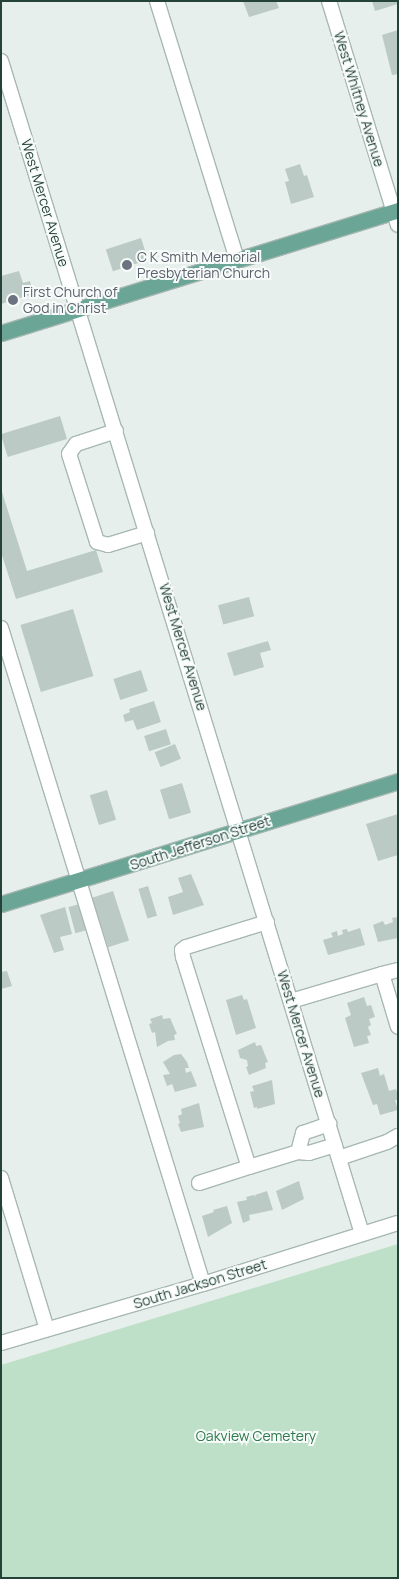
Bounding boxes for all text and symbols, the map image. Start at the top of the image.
street label: West Whitney Avenue [330,29,388,169]
street label: West Mercer Avenue [18,137,72,269]
place label: C K Smith Memorial Presbyterian Church [137,249,270,282]
marker: C K Smith Memorial Presbyterian Church [121,259,133,271]
place label: First Church of God in Christ [23,284,118,316]
marker: First Church of God in Christ [7,294,19,306]
street label: West Mercer Avenue [156,581,210,713]
street label: South Jefferson Street [128,812,272,874]
street label: West Mercer Avenue [274,968,328,1100]
street label: South Jackson Street [131,1256,269,1312]
park label: Oakview Cemetery [196,1428,316,1444]

